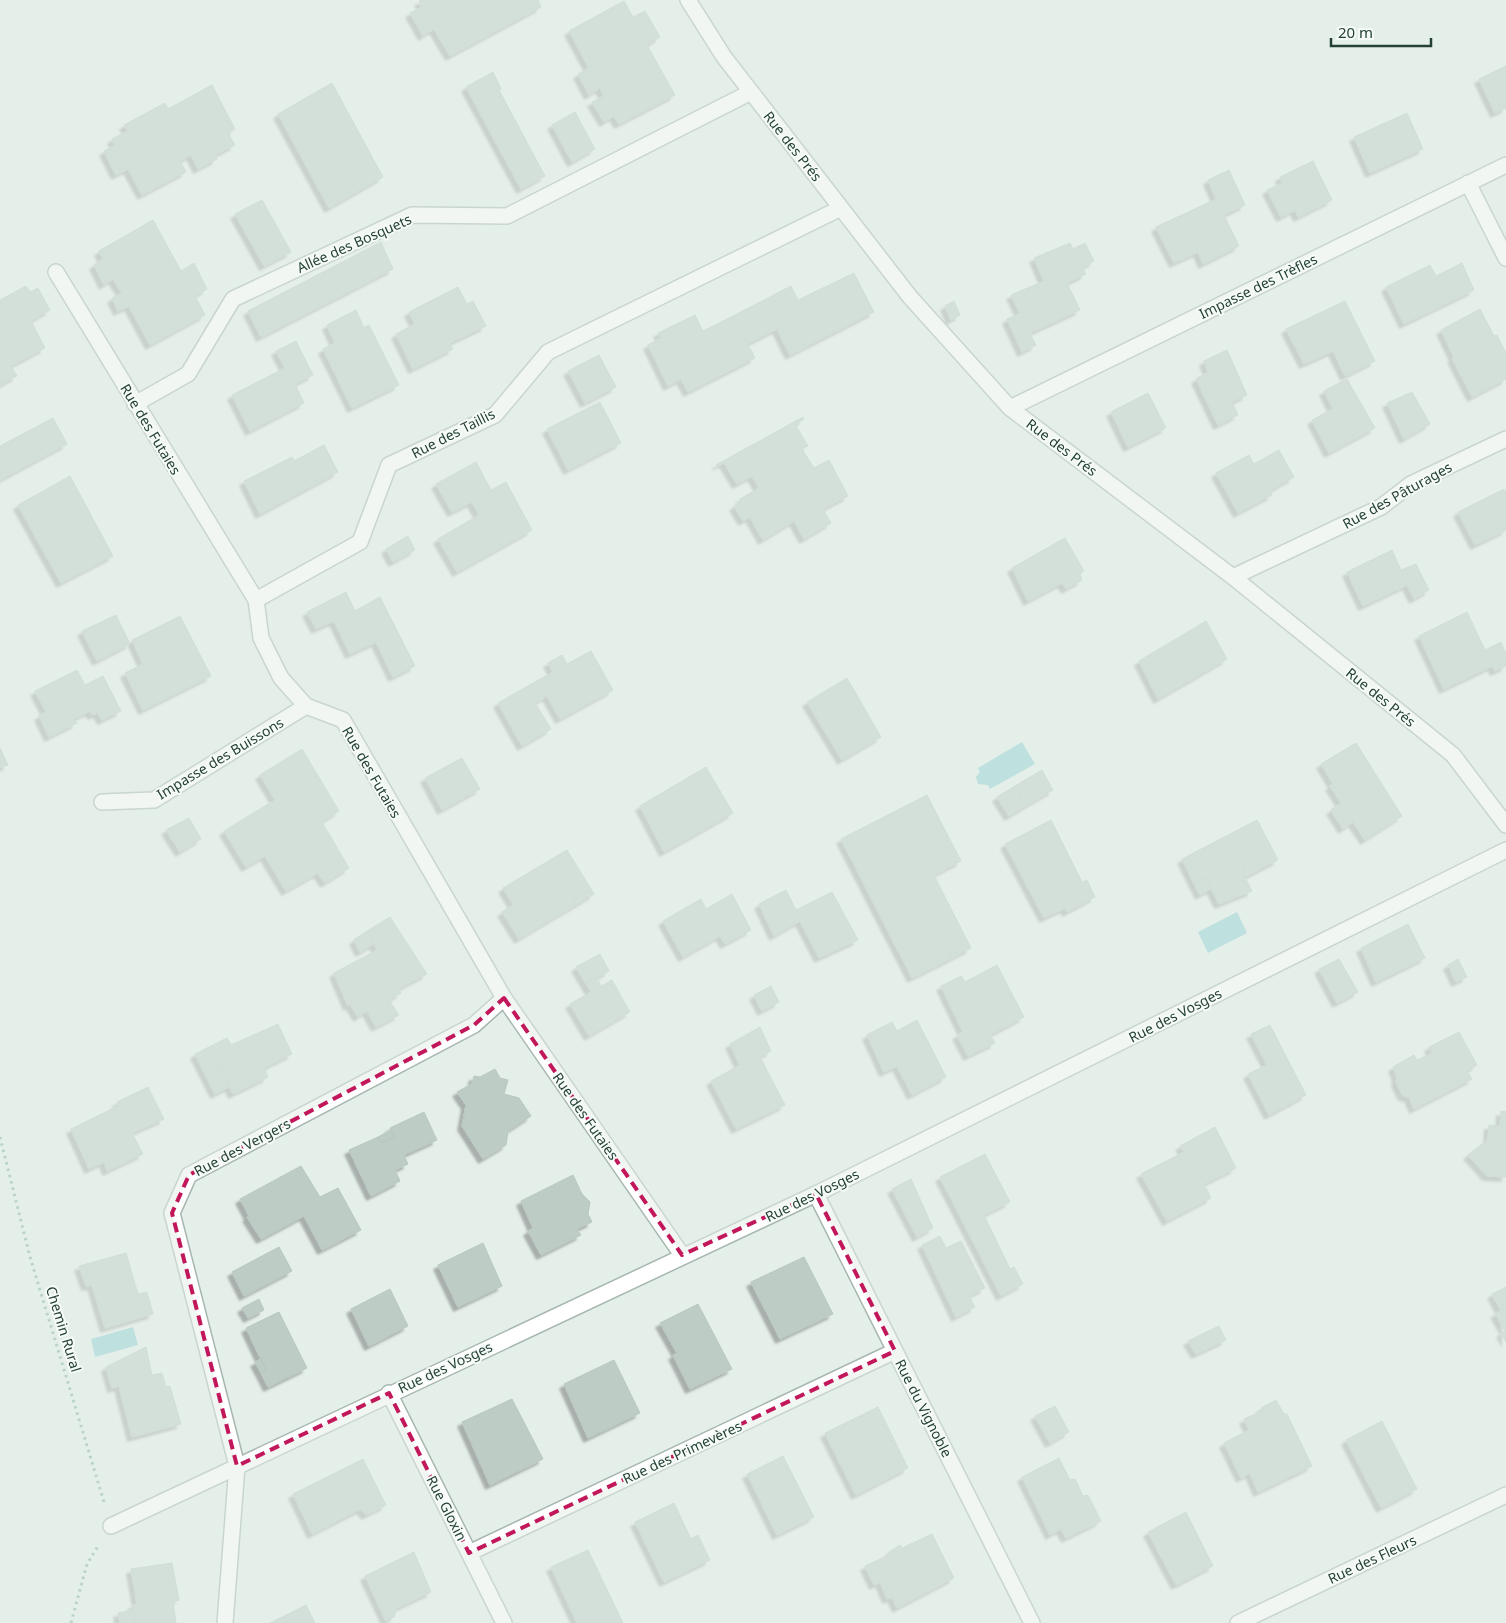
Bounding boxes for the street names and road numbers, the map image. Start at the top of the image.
street label: Rue des Prés [760,107,827,185]
street label: Allée des Bosquets [294,209,415,277]
street label: Impasse des Trèfles [1196,249,1321,323]
street label: Rue des Futaies [116,380,186,478]
street label: Rue des Taillis [408,404,498,462]
street label: Rue des Prés [1023,414,1102,480]
street label: Rue des Pâturages [1339,457,1455,533]
street label: Rue des Prés [1342,663,1420,731]
street label: Impasse des Buissons [153,712,287,803]
street label: Rue des Futaies [338,723,406,822]
street label: Rue des Vosges [1125,983,1225,1047]
street label: Rue des Futaies [549,1068,623,1164]
street label: Rue des Vergers [191,1113,294,1180]
street label: Rue des Vosges [762,1164,862,1226]
street label: Chemin Rural [42,1284,86,1374]
street label: Rue des Vosges [395,1337,496,1397]
street label: Rue du Vignoble [891,1356,957,1460]
street label: Rue des Primevères [619,1416,745,1488]
street label: Rue Gloxin [423,1472,471,1544]
street label: Rue des Fleurs [1325,1530,1420,1588]

